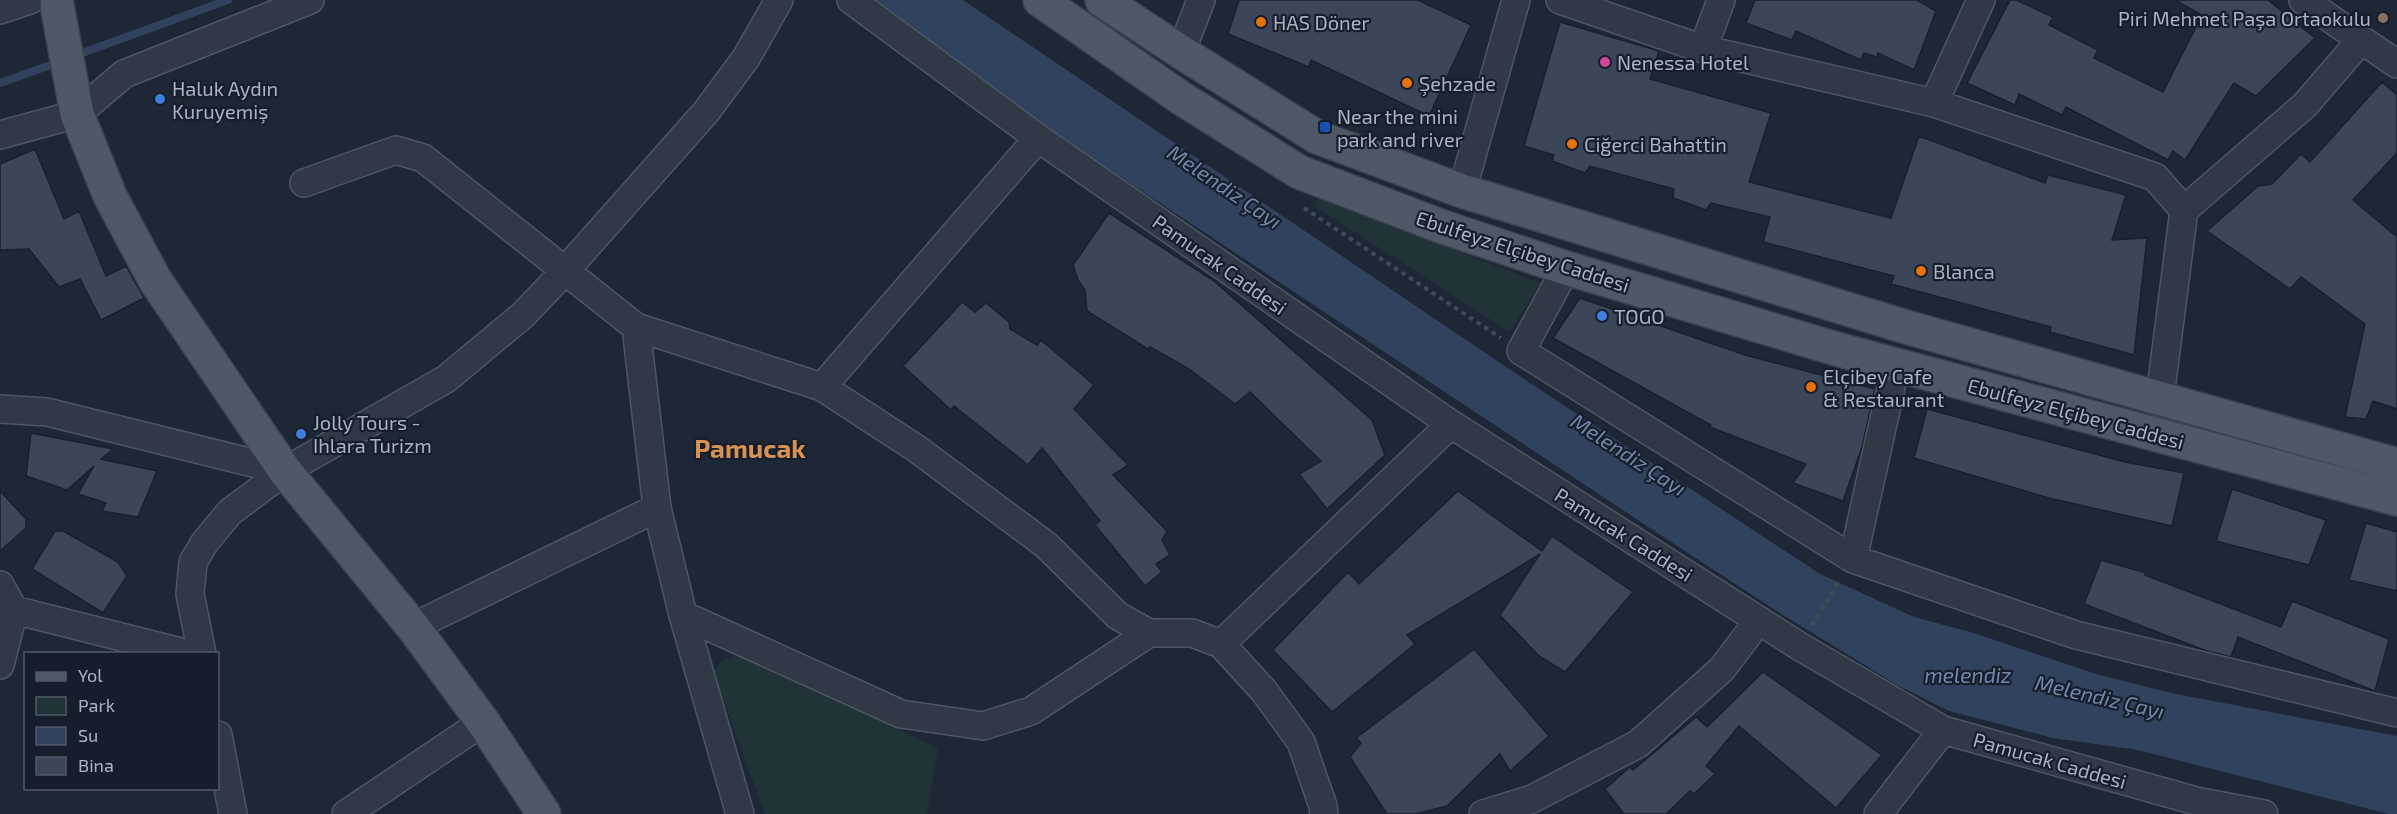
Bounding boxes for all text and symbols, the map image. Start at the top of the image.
place label: Piri Mehmet Paşa Ortaokulu [2118,6,2371,31]
place label: HAS Döner [1273,10,1370,34]
marker: Piri Mehmet Paşa Ortaokulu [2376,11,2390,25]
marker: HAS Döner [1254,15,1268,29]
place label: Nenessa Hotel [1617,50,1749,74]
marker: Nenessa Hotel [1598,55,1612,69]
place label: Şehzade [1419,71,1496,96]
place label: Haluk Aydın Kuruyemiş [172,76,278,124]
marker: Şehzade [1400,76,1414,90]
marker: Haluk Aydın Kuruyemiş [153,92,167,106]
place label: Near the mini park and river [1337,104,1463,151]
marker: Near the mini park and river [1318,120,1332,134]
place label: Ciğerci Bahattin [1584,132,1727,156]
marker: Ciğerci Bahattin [1565,137,1579,151]
water label: Melendiz Çayı [1162,139,1287,235]
street label: Ebulfeyz Elçibey Caddesi [1413,205,1633,298]
street label: Pamucak Caddesi [1148,209,1292,319]
place label: Blanca [1933,259,1995,283]
marker: Blanca [1914,264,1928,278]
place label: TOGO [1614,304,1665,328]
marker: TOGO [1595,309,1609,323]
place label: Elçibey Cafe & Restaurant [1823,364,1945,411]
street label: Ebulfeyz Elçibey Caddesi [1965,373,2187,454]
marker: Elçibey Cafe & Restaurant [1804,380,1818,394]
water label: Melendiz Çayı [1566,408,1691,502]
place label: Jolly Tours - Ihlara Turizm [313,410,432,457]
marker: Jolly Tours - Ihlara Turizm [294,427,308,441]
district label: Pamucak [694,432,806,463]
street label: Pamucak Caddesi [1551,482,1697,586]
legend [24,652,219,790]
water label: melendiz [1925,662,2012,687]
text: Yol [78,664,103,686]
water label: Melendiz Çayı [2032,669,2167,725]
text: Park [78,694,115,716]
text: Su [78,724,98,746]
street label: Pamucak Caddesi [1971,727,2129,793]
text: Bina [78,754,114,776]

